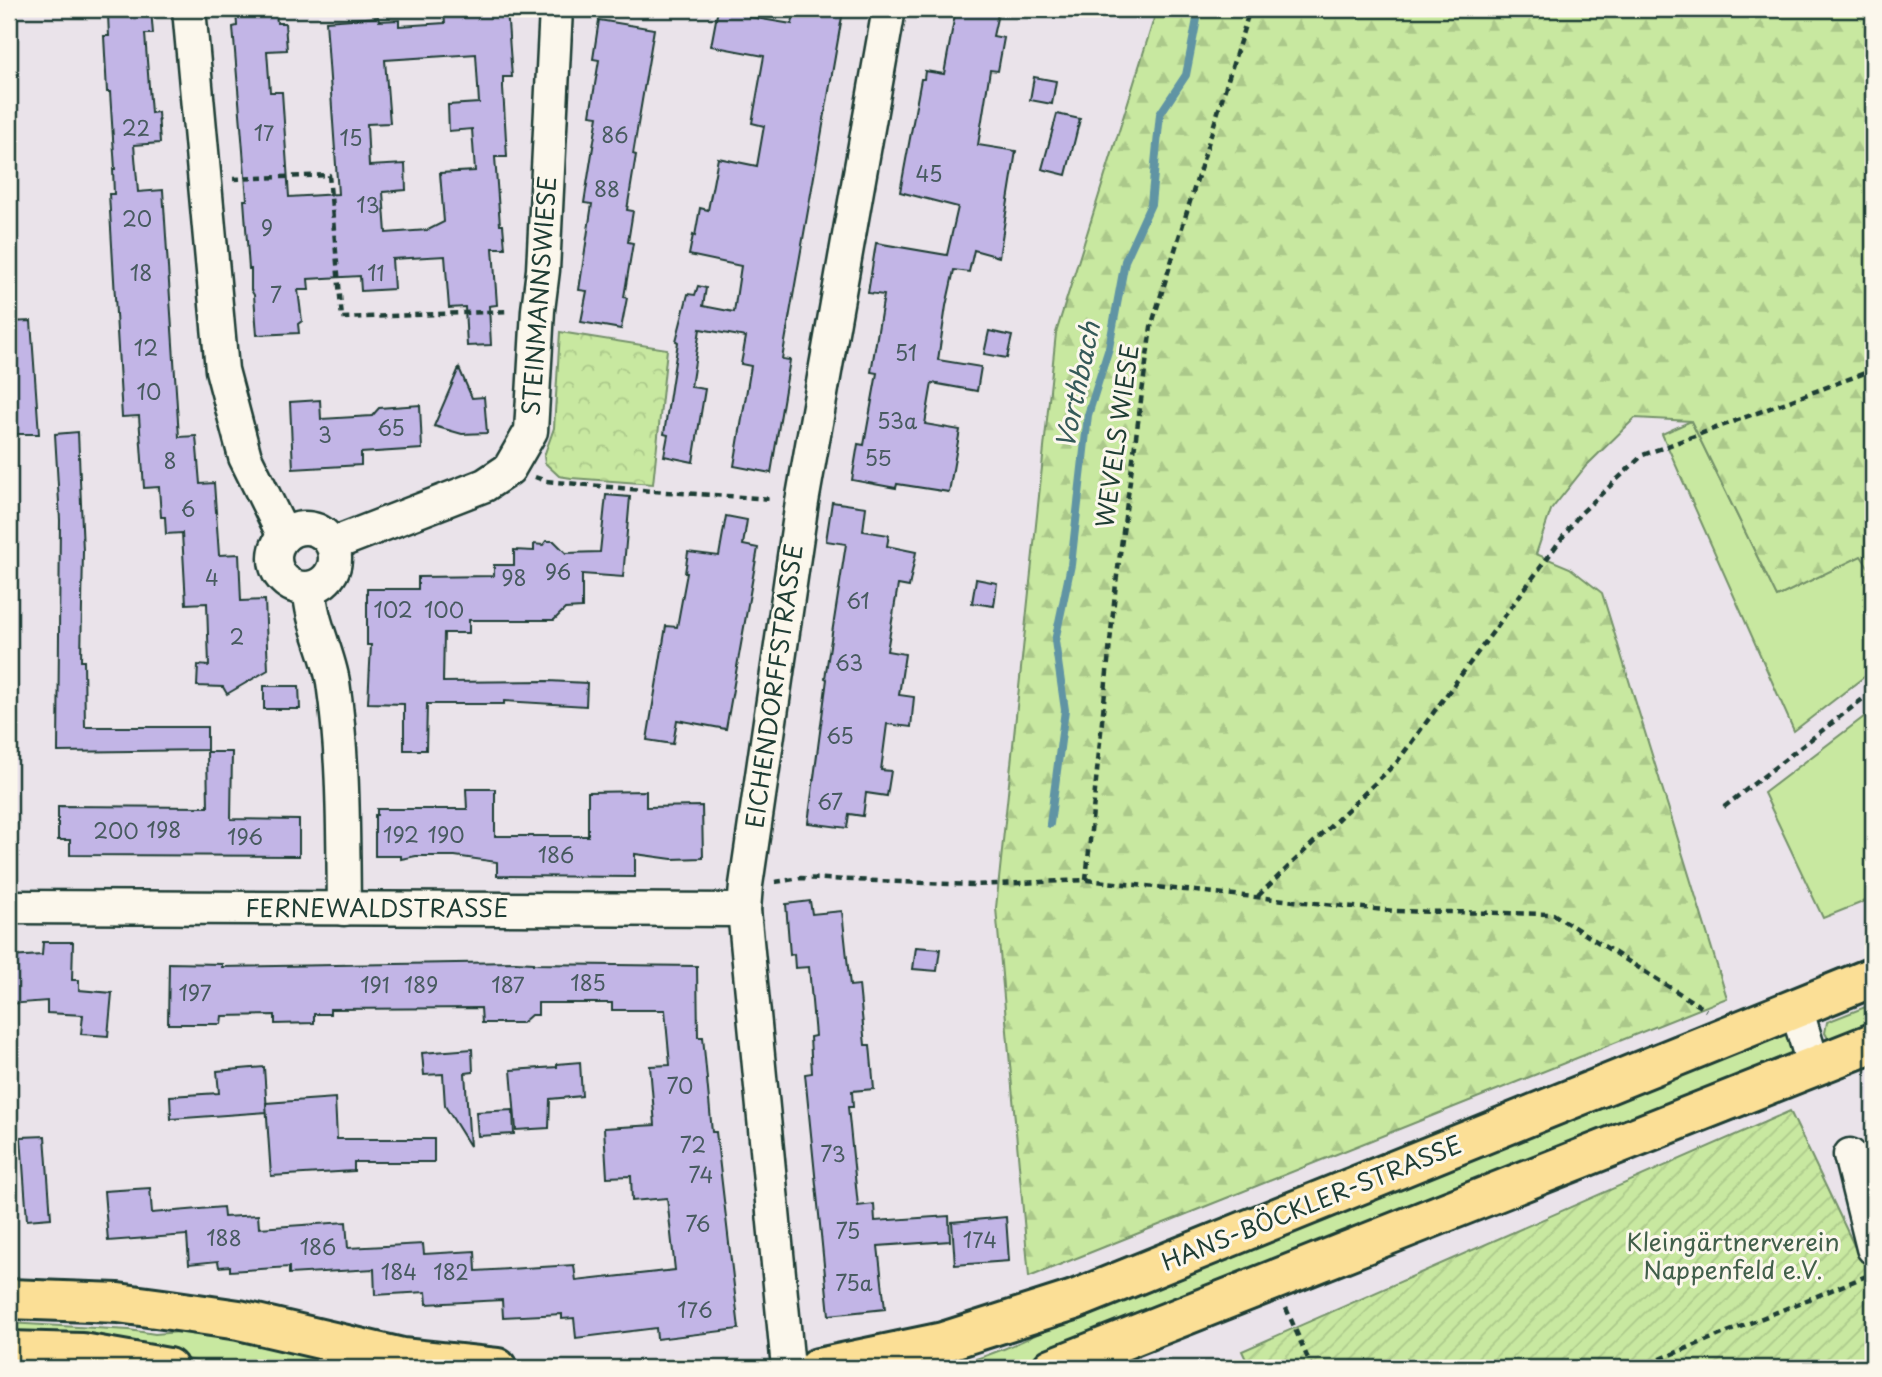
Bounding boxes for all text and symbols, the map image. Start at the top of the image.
house number: 22 [122,111,150,143]
house number: 17 [254,116,274,148]
house number: 86 [601,118,629,150]
house number: 15 [340,121,362,153]
house number: 45 [916,157,942,189]
house number: 88 [594,172,620,204]
street label: STEINMANNSWIESE [512,175,564,417]
house number: 13 [356,188,380,220]
house number: 20 [122,202,152,234]
house number: 9 [261,211,273,243]
house number: 18 [130,256,152,288]
house number: 11 [367,256,385,288]
house number: 7 [270,278,282,310]
water label: Vorthbach [1044,317,1109,451]
house number: 12 [134,331,158,363]
house number: 51 [895,336,917,368]
street label: WEVELS WIESE [1085,341,1147,530]
house number: 10 [137,375,161,407]
house number: 53a [877,404,918,436]
house number: 65 [377,411,405,443]
house number: 3 [318,418,332,450]
house number: 55 [864,441,892,473]
house number: 8 [163,444,177,476]
house number: 6 [181,492,195,524]
street label: EICHENDORFFSTRASSE [735,541,811,830]
house number: 96 [545,555,571,587]
house number: 4 [205,561,219,593]
house number: 98 [501,561,527,593]
house number: 61 [846,584,870,616]
house number: 102 [373,593,413,625]
house number: 100 [424,593,464,625]
house number: 2 [230,620,244,652]
house number: 63 [835,646,863,678]
house number: 65 [826,719,854,751]
house number: 67 [817,785,843,817]
house number: 198 [147,813,181,845]
house number: 200 [93,814,139,846]
house number: 192 [383,818,419,850]
house number: 190 [427,818,465,850]
house number: 196 [227,820,263,852]
house number: 186 [538,838,574,870]
street label: FERNEWALDSTRASSE [245,889,509,925]
house number: 185 [570,966,606,998]
house number: 191 [360,968,390,1000]
house number: 189 [404,968,438,1000]
house number: 187 [491,968,525,1000]
house number: 197 [178,976,212,1008]
house number: 70 [667,1069,693,1101]
street label: HANS-BÖCKLER-STRASSE [1156,1125,1467,1279]
house number: 72 [680,1128,706,1160]
house number: 73 [820,1137,846,1169]
house number: 74 [689,1158,713,1190]
house number: 76 [686,1207,710,1239]
house number: 75 [836,1214,860,1246]
house number: 188 [206,1221,242,1253]
house number: 174 [963,1223,997,1255]
park label: Kleingärtnerverein Nappenfeld e.V. [1627,1223,1839,1287]
house number: 186 [300,1230,336,1262]
house number: 184 [381,1255,417,1287]
house number: 182 [433,1255,469,1287]
house number: 75a [835,1266,873,1298]
house number: 176 [677,1293,713,1325]

